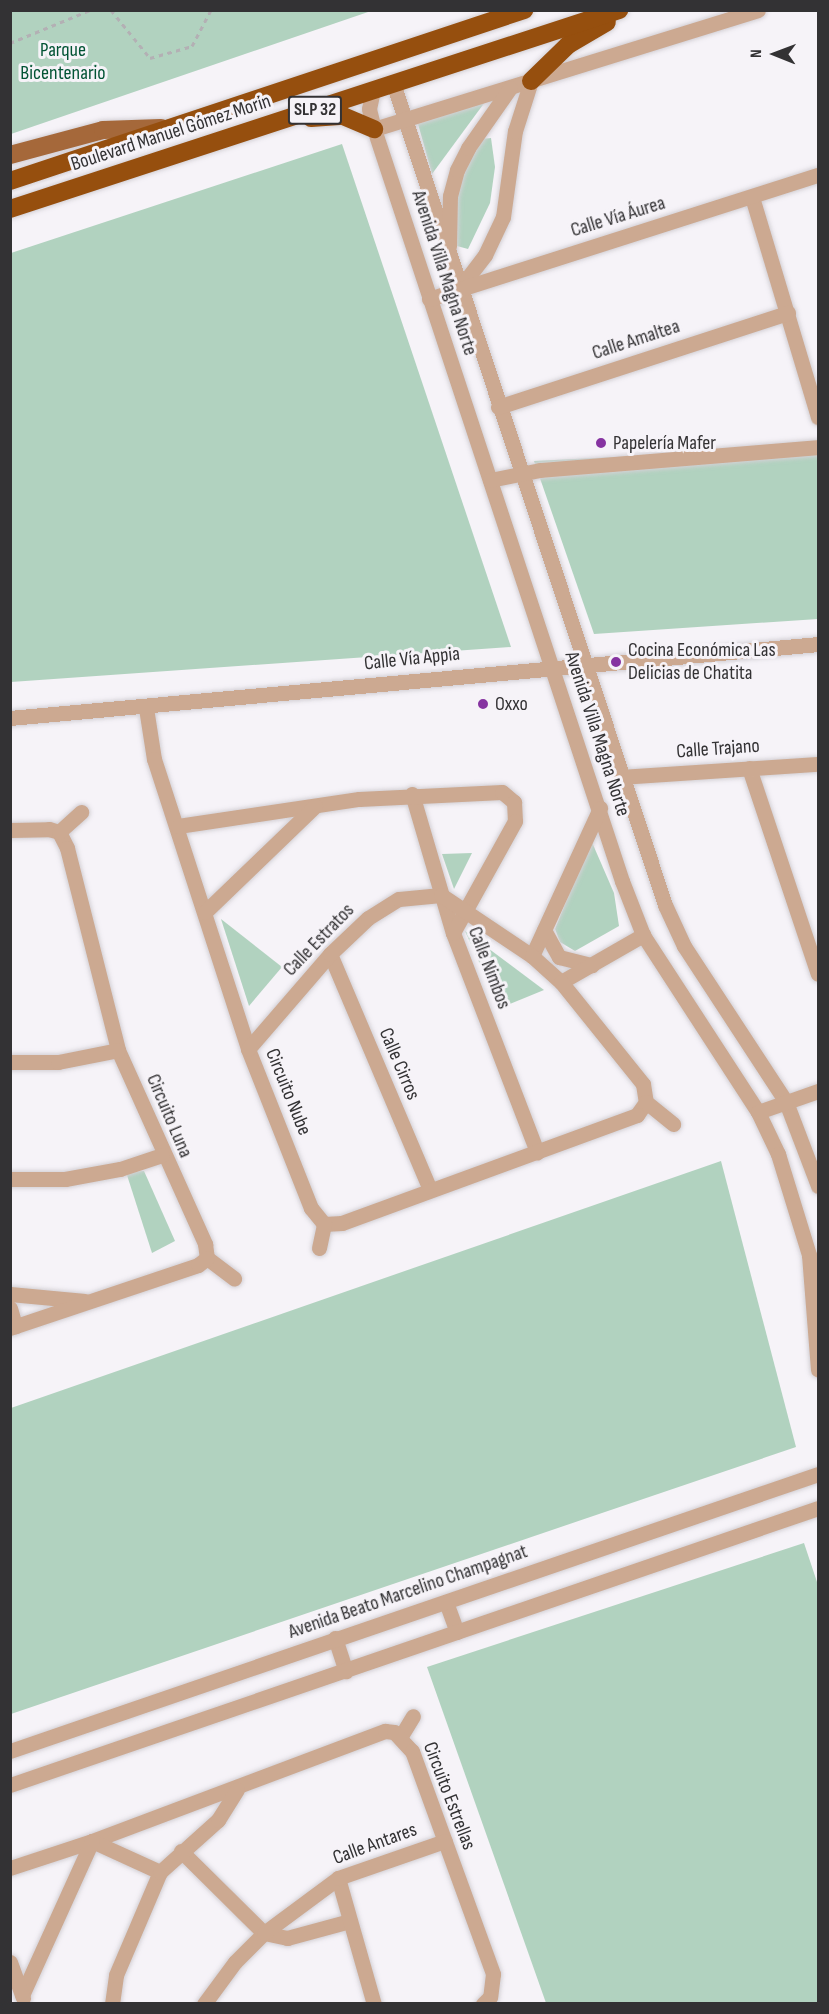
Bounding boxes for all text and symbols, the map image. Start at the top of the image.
north arrow [745,24,805,84]
park label: Parque Bicentenario [20,38,106,85]
text: N [747,49,766,58]
street label: Boulevard Manuel Gómez Morín [68,89,274,177]
road number: SLP 32 [286,95,344,125]
street label: Avenida Villa Magna Norte [406,188,482,358]
street label: Calle Vía Áurea [568,191,668,243]
street label: Calle Amaltea [589,315,683,365]
place label: Papelería Mafer [613,431,716,455]
marker: Papelería Mafer [594,436,608,450]
place label: Cocina Económica Las Delicias de Chatita [628,638,776,685]
street label: Calle Vía Appia [363,642,461,676]
street label: Avenida Villa Magna Norte [559,649,635,819]
marker: Cocina Económica Las Delicias de Chatita [609,655,623,669]
place label: Oxxo [495,692,528,716]
marker: Oxxo [476,697,490,711]
street label: Calle Trajano [675,734,761,764]
street label: Calle Estratos [278,899,360,981]
street label: Calle Nimbos [462,923,516,1013]
street label: Calle Cirros [373,1024,425,1104]
street label: Circuito Nube [260,1045,316,1139]
street label: Circuito Luna [141,1071,197,1161]
street label: Avenida Beato Marcelino Champagnat [285,1540,531,1644]
street label: Circuito Estrellas [417,1739,481,1853]
street label: Calle Antares [330,1818,420,1870]

